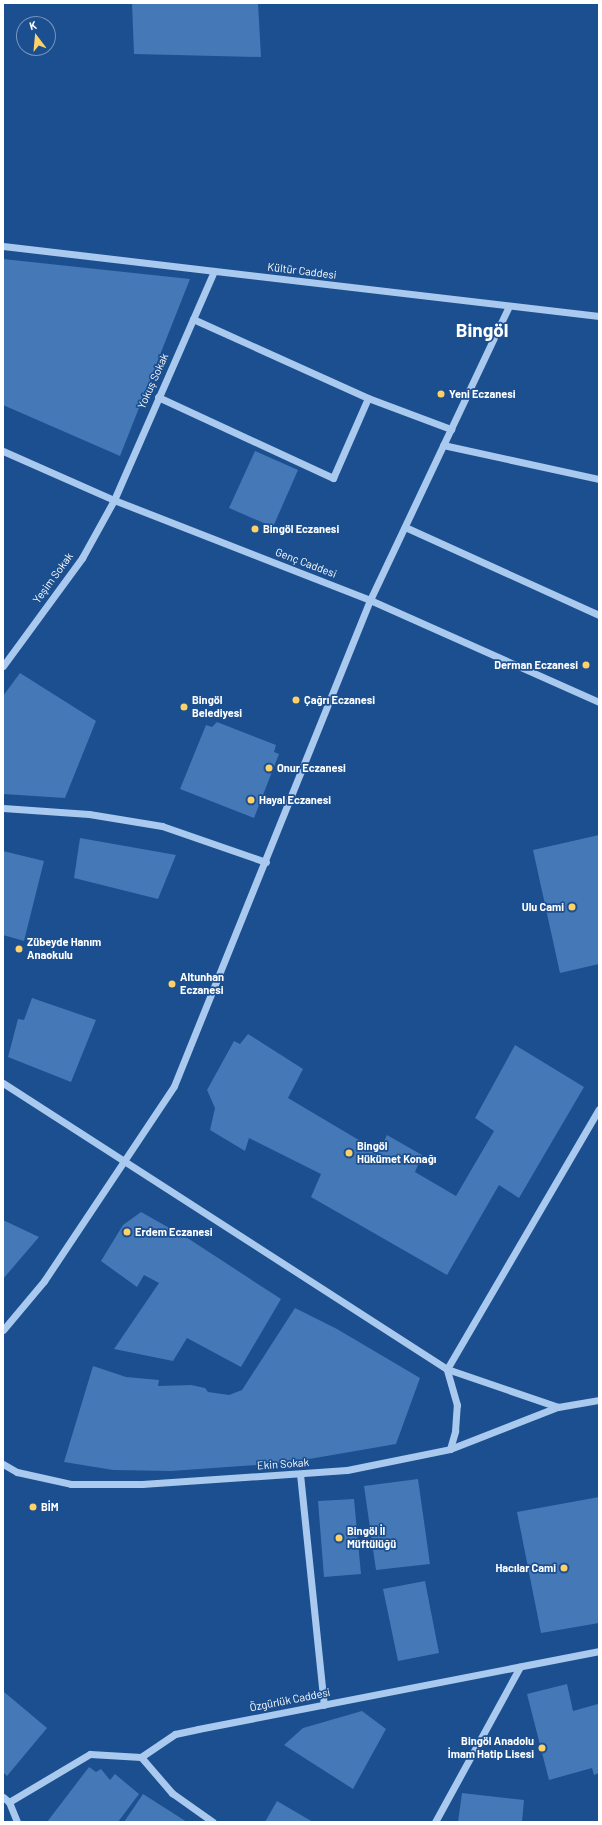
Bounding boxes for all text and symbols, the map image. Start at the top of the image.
north arrow [16,16,56,56]
text: K [28,18,38,32]
street label: Kültür Caddesi [267,260,337,282]
district label: Bingöl [456,319,508,341]
street label: Yokuş Sokak [135,351,171,411]
place label: Yeni Eczanesi [449,387,515,401]
marker: Yeni Eczanesi [436,389,446,399]
place label: Bingöl Eczanesi [263,522,339,536]
marker: Bingöl Eczanesi [250,524,260,534]
street label: Genç Caddesi [274,545,338,581]
street label: Yeşim Sokak [30,550,76,606]
place label: Derman Eczanesi [494,658,578,672]
marker: Derman Eczanesi [581,660,591,670]
place label: Çağrı Eczanesi [304,693,375,707]
place label: Bingöl Belediyesi [192,694,242,720]
marker: Çağrı Eczanesi [291,695,301,705]
marker: Bingöl Belediyesi [179,702,189,712]
place label: Onur Eczanesi [277,761,346,775]
marker: Onur Eczanesi [264,763,274,773]
place label: Hayal Eczanesi [259,793,331,807]
marker: Hayal Eczanesi [246,795,256,805]
place label: Ulu Cami [522,900,564,914]
marker: Ulu Cami [567,902,577,912]
place label: Zübeyde Hanım Anaokulu [27,936,101,962]
marker: Zübeyde Hanım Anaokulu [14,944,24,954]
place label: Altunhan Eczanesi [180,971,224,997]
marker: Altunhan Eczanesi [167,979,177,989]
place label: Bingöl Hükümet Konağı [357,1140,436,1166]
marker: Bingöl Hükümet Konağı [344,1148,354,1158]
place label: Erdem Eczanesi [135,1225,213,1239]
marker: Erdem Eczanesi [122,1227,132,1237]
street label: Ekin Sokak [257,1456,309,1472]
place label: BİM [41,1500,59,1514]
marker: BİM [28,1502,38,1512]
place label: Bingöl İl Müftülüğü [347,1525,396,1551]
marker: Bingöl İl Müftülüğü [334,1533,344,1543]
place label: Hacılar Cami [495,1561,556,1575]
marker: Hacılar Cami [559,1563,569,1573]
street label: Özgürlük Caddesi [249,1686,331,1714]
place label: Bingöl Anadolu İmam Hatip Lisesi [448,1735,534,1761]
marker: Bingöl Anadolu İmam Hatip Lisesi [537,1743,547,1753]

